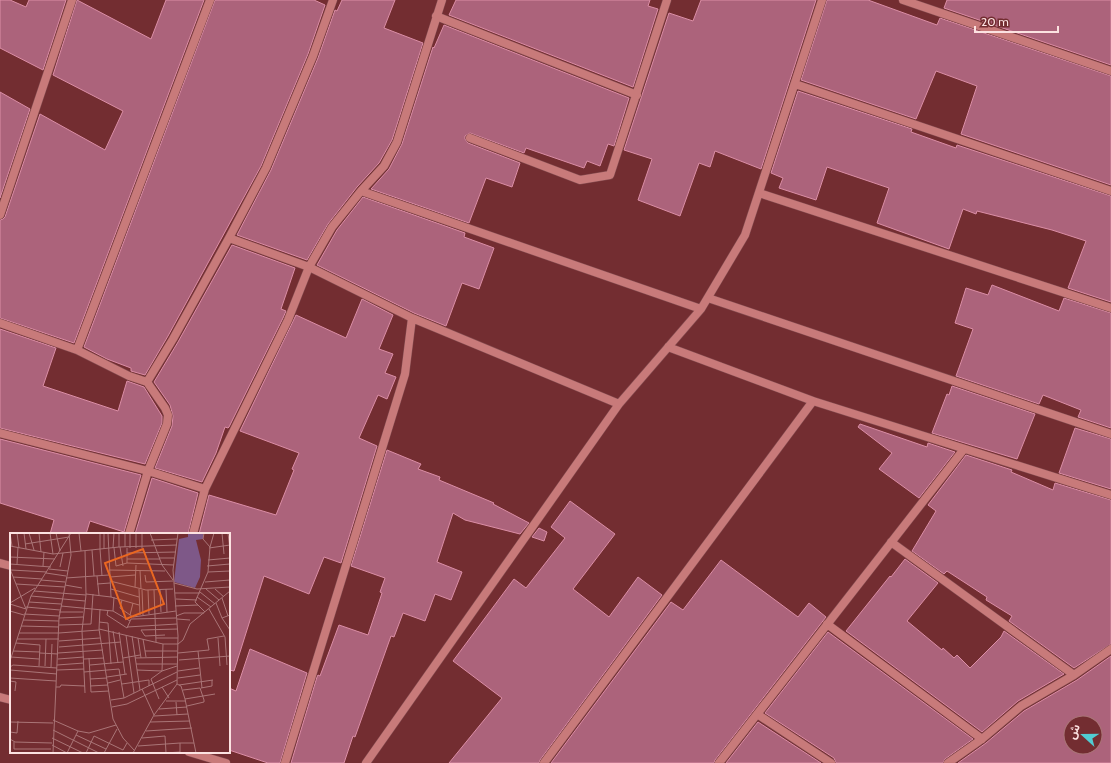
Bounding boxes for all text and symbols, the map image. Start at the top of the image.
scale bar [975,8,1058,34]
text: 20 m [981,14,1009,29]
inset map [10,533,230,753]
north arrow [1063,715,1103,755]
text: ش [1064,722,1083,741]

